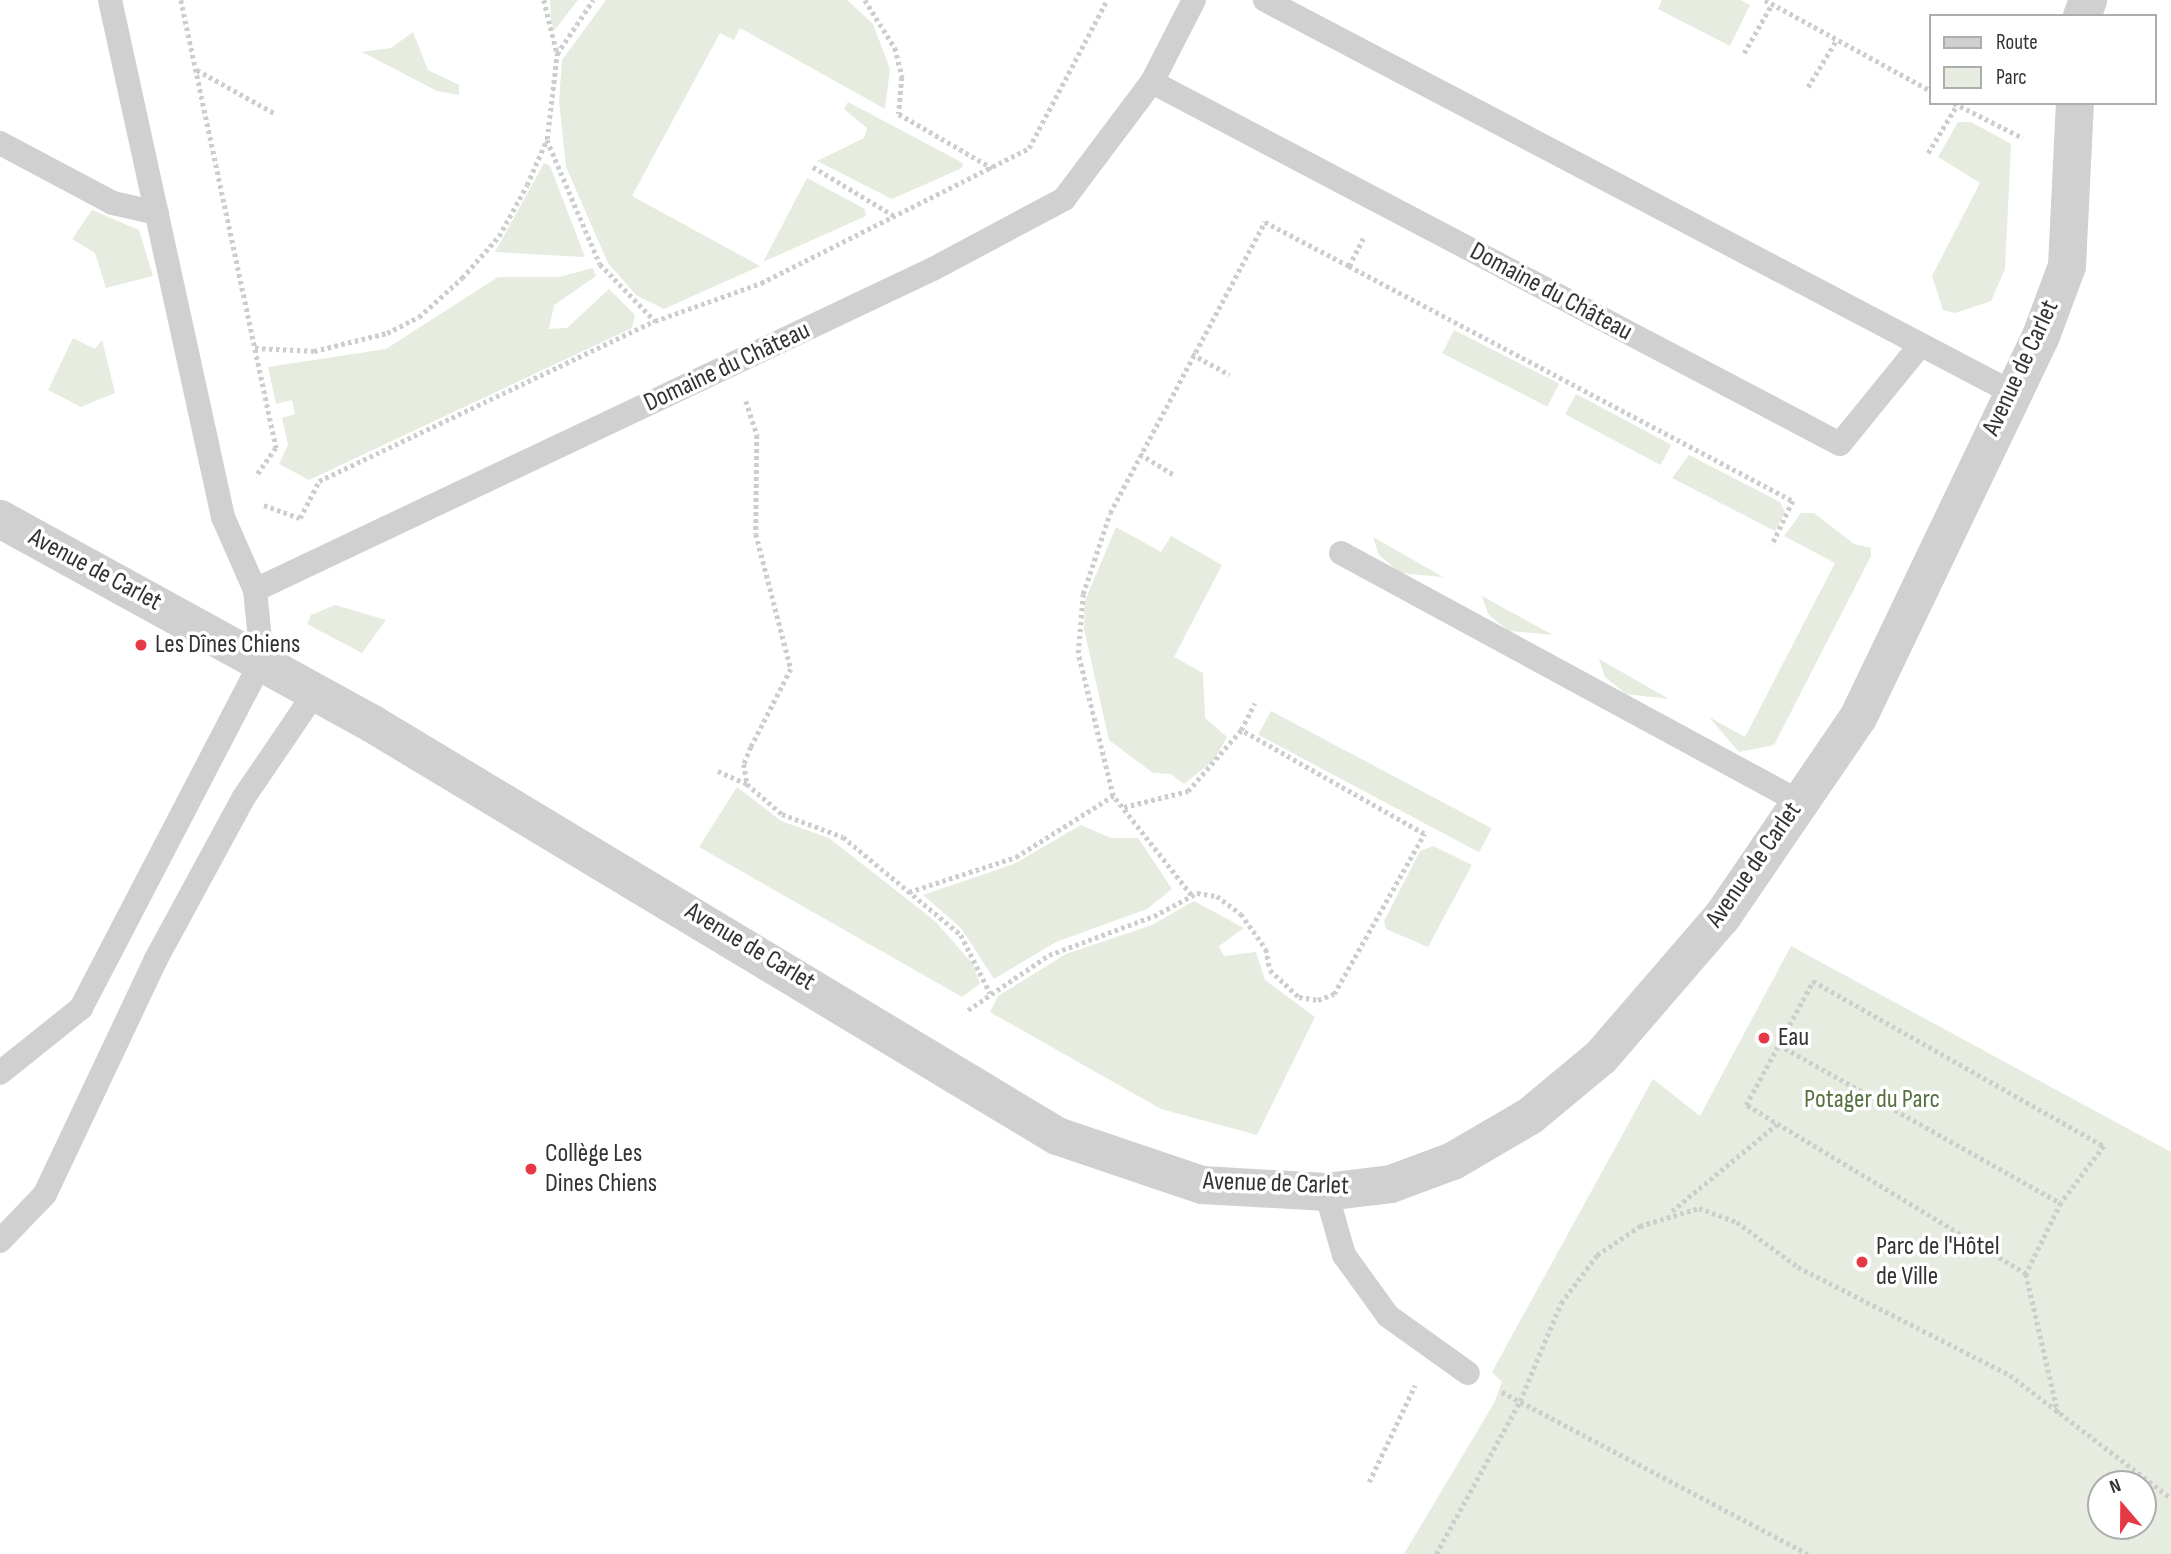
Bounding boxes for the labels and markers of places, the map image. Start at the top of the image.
place label: Les Dînes Chiens [155,629,300,661]
marker: Les Dînes Chiens [133,637,149,653]
place label: Eau [1778,1022,1809,1054]
marker: Eau [1756,1030,1772,1046]
place label: Collège Les Dines Chiens [545,1138,657,1200]
marker: Collège Les Dines Chiens [523,1161,539,1177]
place label: Parc de l'Hôtel de Ville [1876,1231,2000,1292]
marker: Parc de l'Hôtel de Ville [1854,1254,1870,1270]

